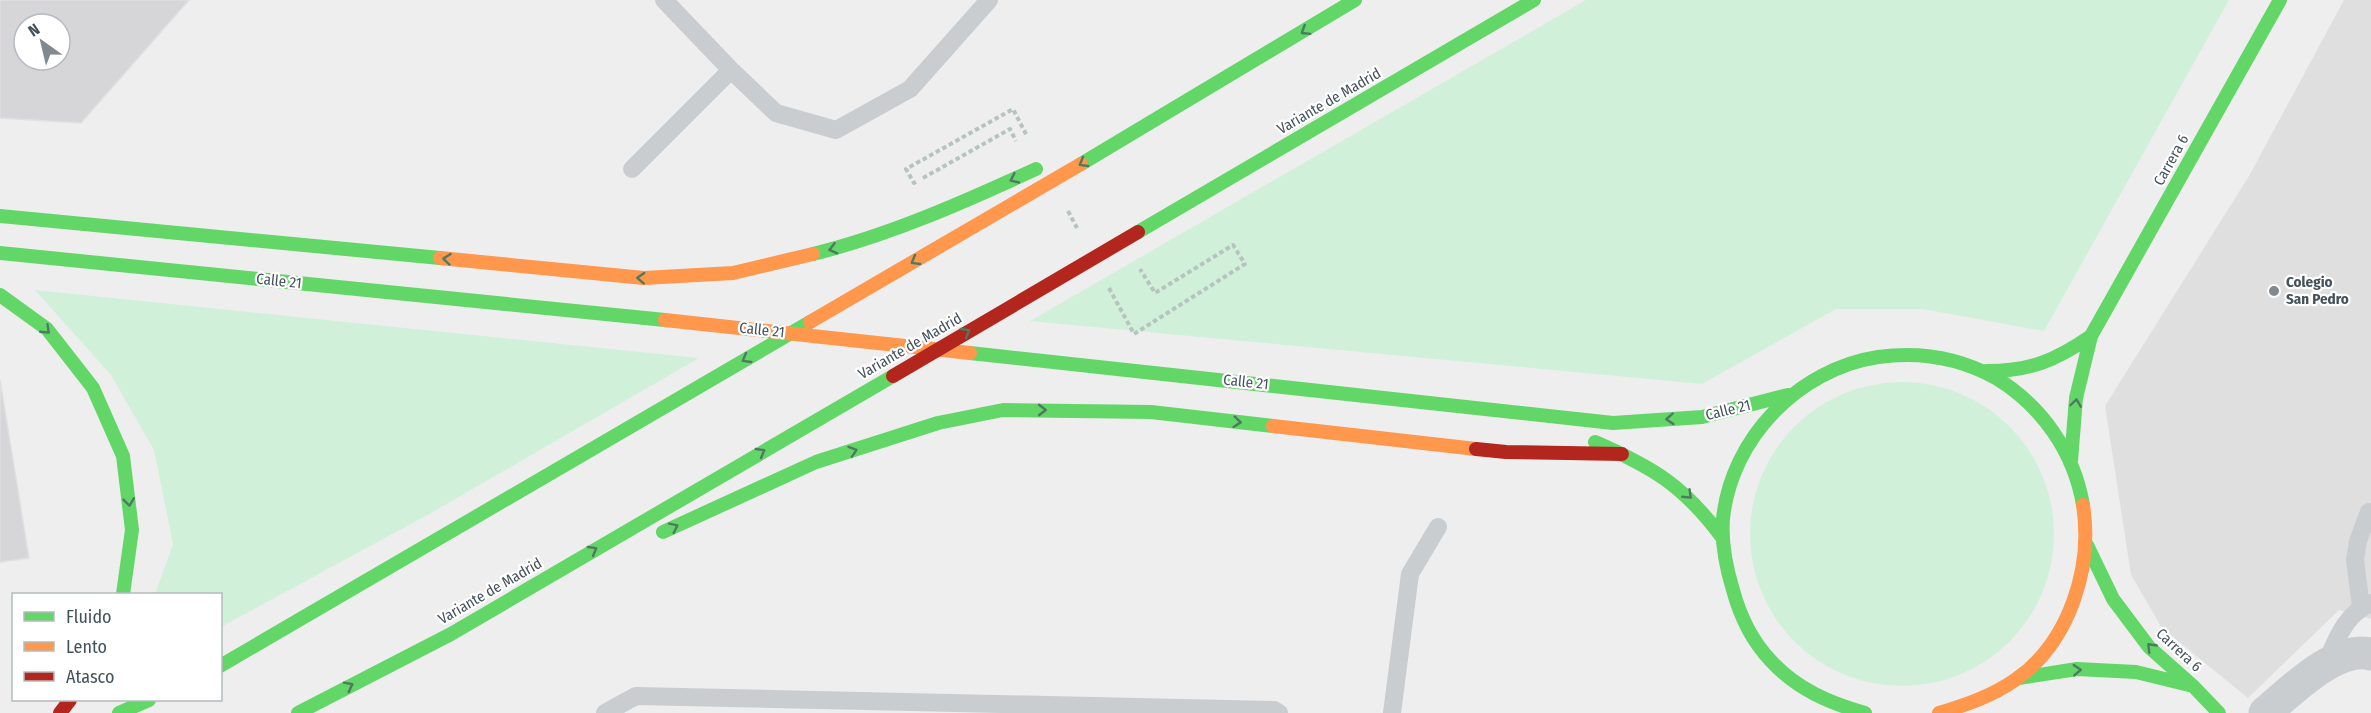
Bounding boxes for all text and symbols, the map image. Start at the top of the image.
north arrow [12,12,72,72]
text: N [25,19,43,41]
one-way arrow [1301,23,1311,35]
street label: Variante de Madrid [1274,64,1384,138]
street label: Carrera 6 [2150,131,2192,189]
one-way arrow [1079,156,1089,167]
one-way arrow [1010,172,1021,184]
one-way arrow [828,242,838,255]
one-way arrow [442,253,451,266]
one-way arrow [911,254,921,265]
street label: Calle 21 [255,270,303,292]
one-way arrow [636,271,645,284]
place label: Colegio San Pedro [2286,273,2349,308]
marker: Colegio San Pedro [2267,284,2281,298]
street label: Variante de Madrid [855,309,965,383]
street label: Calle 21 [738,319,786,341]
one-way arrow [39,323,50,334]
one-way arrow [960,328,970,340]
one-way arrow [742,352,753,364]
street label: Calle 21 [1222,371,1270,393]
street label: Calle 21 [1704,396,1752,424]
one-way arrow [2069,398,2081,407]
one-way arrow [1038,404,1047,416]
one-way arrow [1665,412,1674,425]
one-way arrow [1232,415,1241,428]
one-way arrow [847,445,858,458]
one-way arrow [755,448,766,459]
one-way arrow [1681,488,1691,499]
one-way arrow [122,497,134,506]
one-way arrow [667,522,678,534]
one-way arrow [587,546,597,558]
street label: Variante de Madrid [435,554,545,628]
legend [12,593,222,701]
text: Fluido [66,606,112,628]
street label: Carrera 6 [2153,625,2205,675]
text: Lento [66,636,107,658]
one-way arrow [2147,644,2158,655]
one-way arrow [2072,664,2081,677]
text: Atasco [66,666,114,688]
one-way arrow [343,682,354,693]

